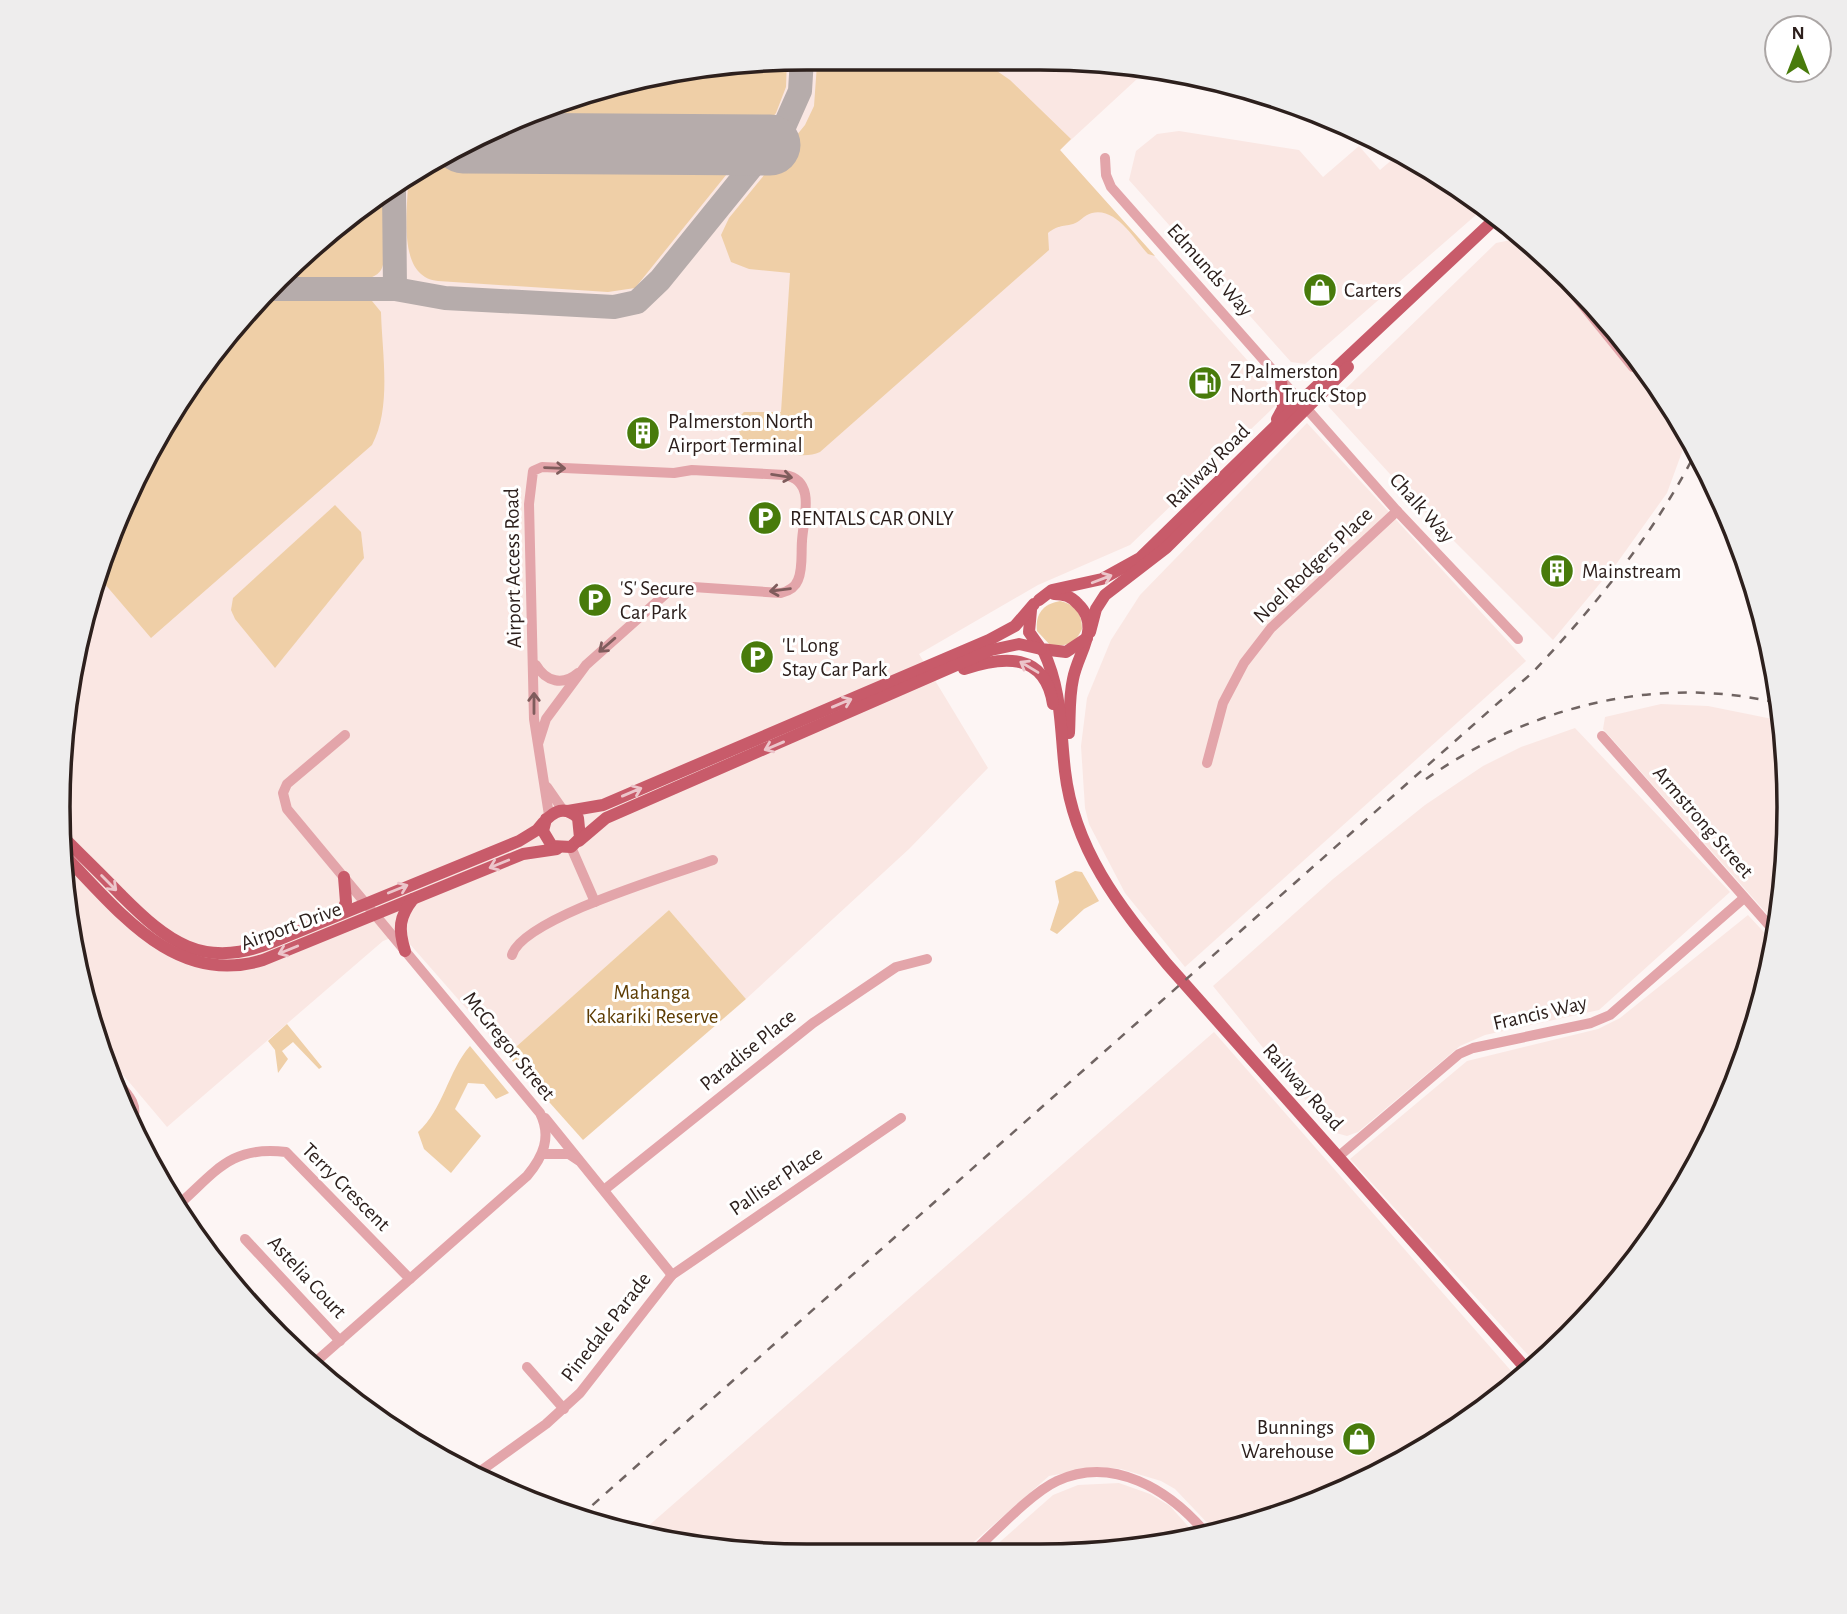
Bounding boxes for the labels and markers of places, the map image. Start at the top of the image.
shop icon: Carters [1301,271,1339,309]
place label: Carters [1344,280,1402,301]
place label: Z Palmerston North Truck Stop [1230,361,1367,406]
fuel station icon: Z Palmerston North Truck Stop [1186,364,1224,402]
place label: Palmerston North Airport Terminal [668,411,814,456]
building icon: Palmerston North Airport Terminal [624,414,662,452]
parking icon: RENTALS CAR ONLY [746,499,784,537]
place label: RENTALS CAR ONLY [790,508,954,529]
building icon: Mainstream [1538,552,1576,590]
place label: Mainstream [1582,561,1681,582]
place label: 'S' Secure Car Park [620,578,695,623]
parking icon: 'S' Secure Car Park [576,581,614,619]
place label: 'L' Long Stay Car Park [782,635,888,680]
parking icon: 'L' Long Stay Car Park [738,638,776,676]
place label: Bunnings Warehouse [1241,1417,1334,1462]
shop icon: Bunnings Warehouse [1340,1420,1378,1458]

